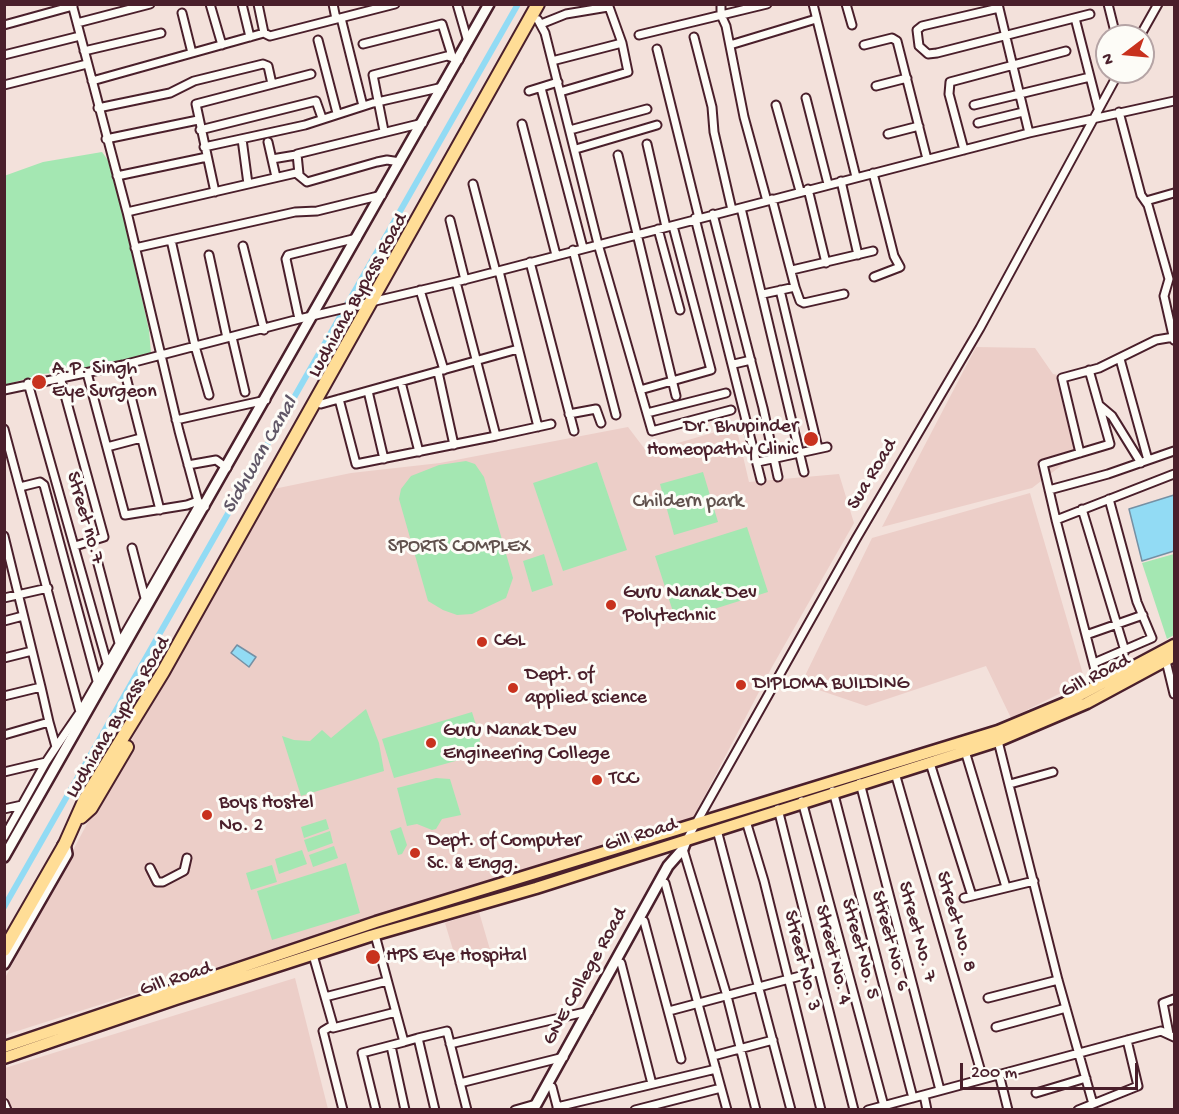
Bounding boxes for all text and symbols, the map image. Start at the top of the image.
north arrow [1095,24,1155,84]
text: N [1099,51,1120,66]
street label: Ludhiana Bypass Road [304,210,414,382]
place label: A.P. Singh Eye Surgeon [52,358,157,405]
marker: A.P. Singh Eye Surgeon [30,373,48,391]
water label: Sidhwan Canal [218,393,304,519]
place label: Dr. Bhupinder Homeopathy Clinic [647,416,798,463]
marker: Dr. Bhupinder Homeopathy Clinic [802,430,820,448]
street label: Sua Road [843,435,903,515]
street label: Street no.7 [59,469,109,567]
park label: Childern park [633,491,743,515]
park label: SPORTS COMPLEX [388,536,530,560]
place label: Guru Nanak Dev Polytechnic [623,582,757,629]
marker: Guru Nanak Dev Polytechnic [604,598,618,612]
place label: CGL [494,630,525,654]
street label: Ludhiana Bypass Road [61,633,177,803]
marker: CGL [475,635,489,649]
street label: Gill Road [1058,649,1134,705]
place label: Dept. of applied science [525,664,647,711]
place label: DIPLOMA BUILDING [753,673,909,697]
marker: DIPLOMA BUILDING [734,678,748,692]
marker: Dept. of applied science [506,681,520,695]
place label: Guru Nanak Dev Engineering College [443,720,610,767]
marker: Guru Nanak Dev Engineering College [424,736,438,750]
place label: TCC [609,768,638,792]
marker: TCC [590,773,604,787]
place label: Boys Hostel No. 2 [219,792,314,839]
marker: Boys Hostel No. 2 [200,808,214,822]
street label: Gill Road [602,814,680,858]
place label: Dept. of Computer Sc. & Engg. [427,830,581,877]
marker: Dept. of Computer Sc. & Engg. [408,846,422,860]
street label: Street No. 8 [929,869,981,975]
street label: Street No. 7 [891,879,941,985]
street label: Street No. 6 [864,888,914,994]
street label: Street No. 5 [834,896,884,1002]
street label: Street No. 4 [808,903,856,1007]
street label: GNE College Road [538,904,634,1050]
street label: Street No. 3 [777,908,825,1014]
place label: HPS Eye Hospital [386,945,527,969]
marker: HPS Eye Hospital [364,948,382,966]
street label: Gill Road [137,957,215,1003]
scale bar [963,1051,1142,1089]
text: 200 m [971,1063,1017,1084]

